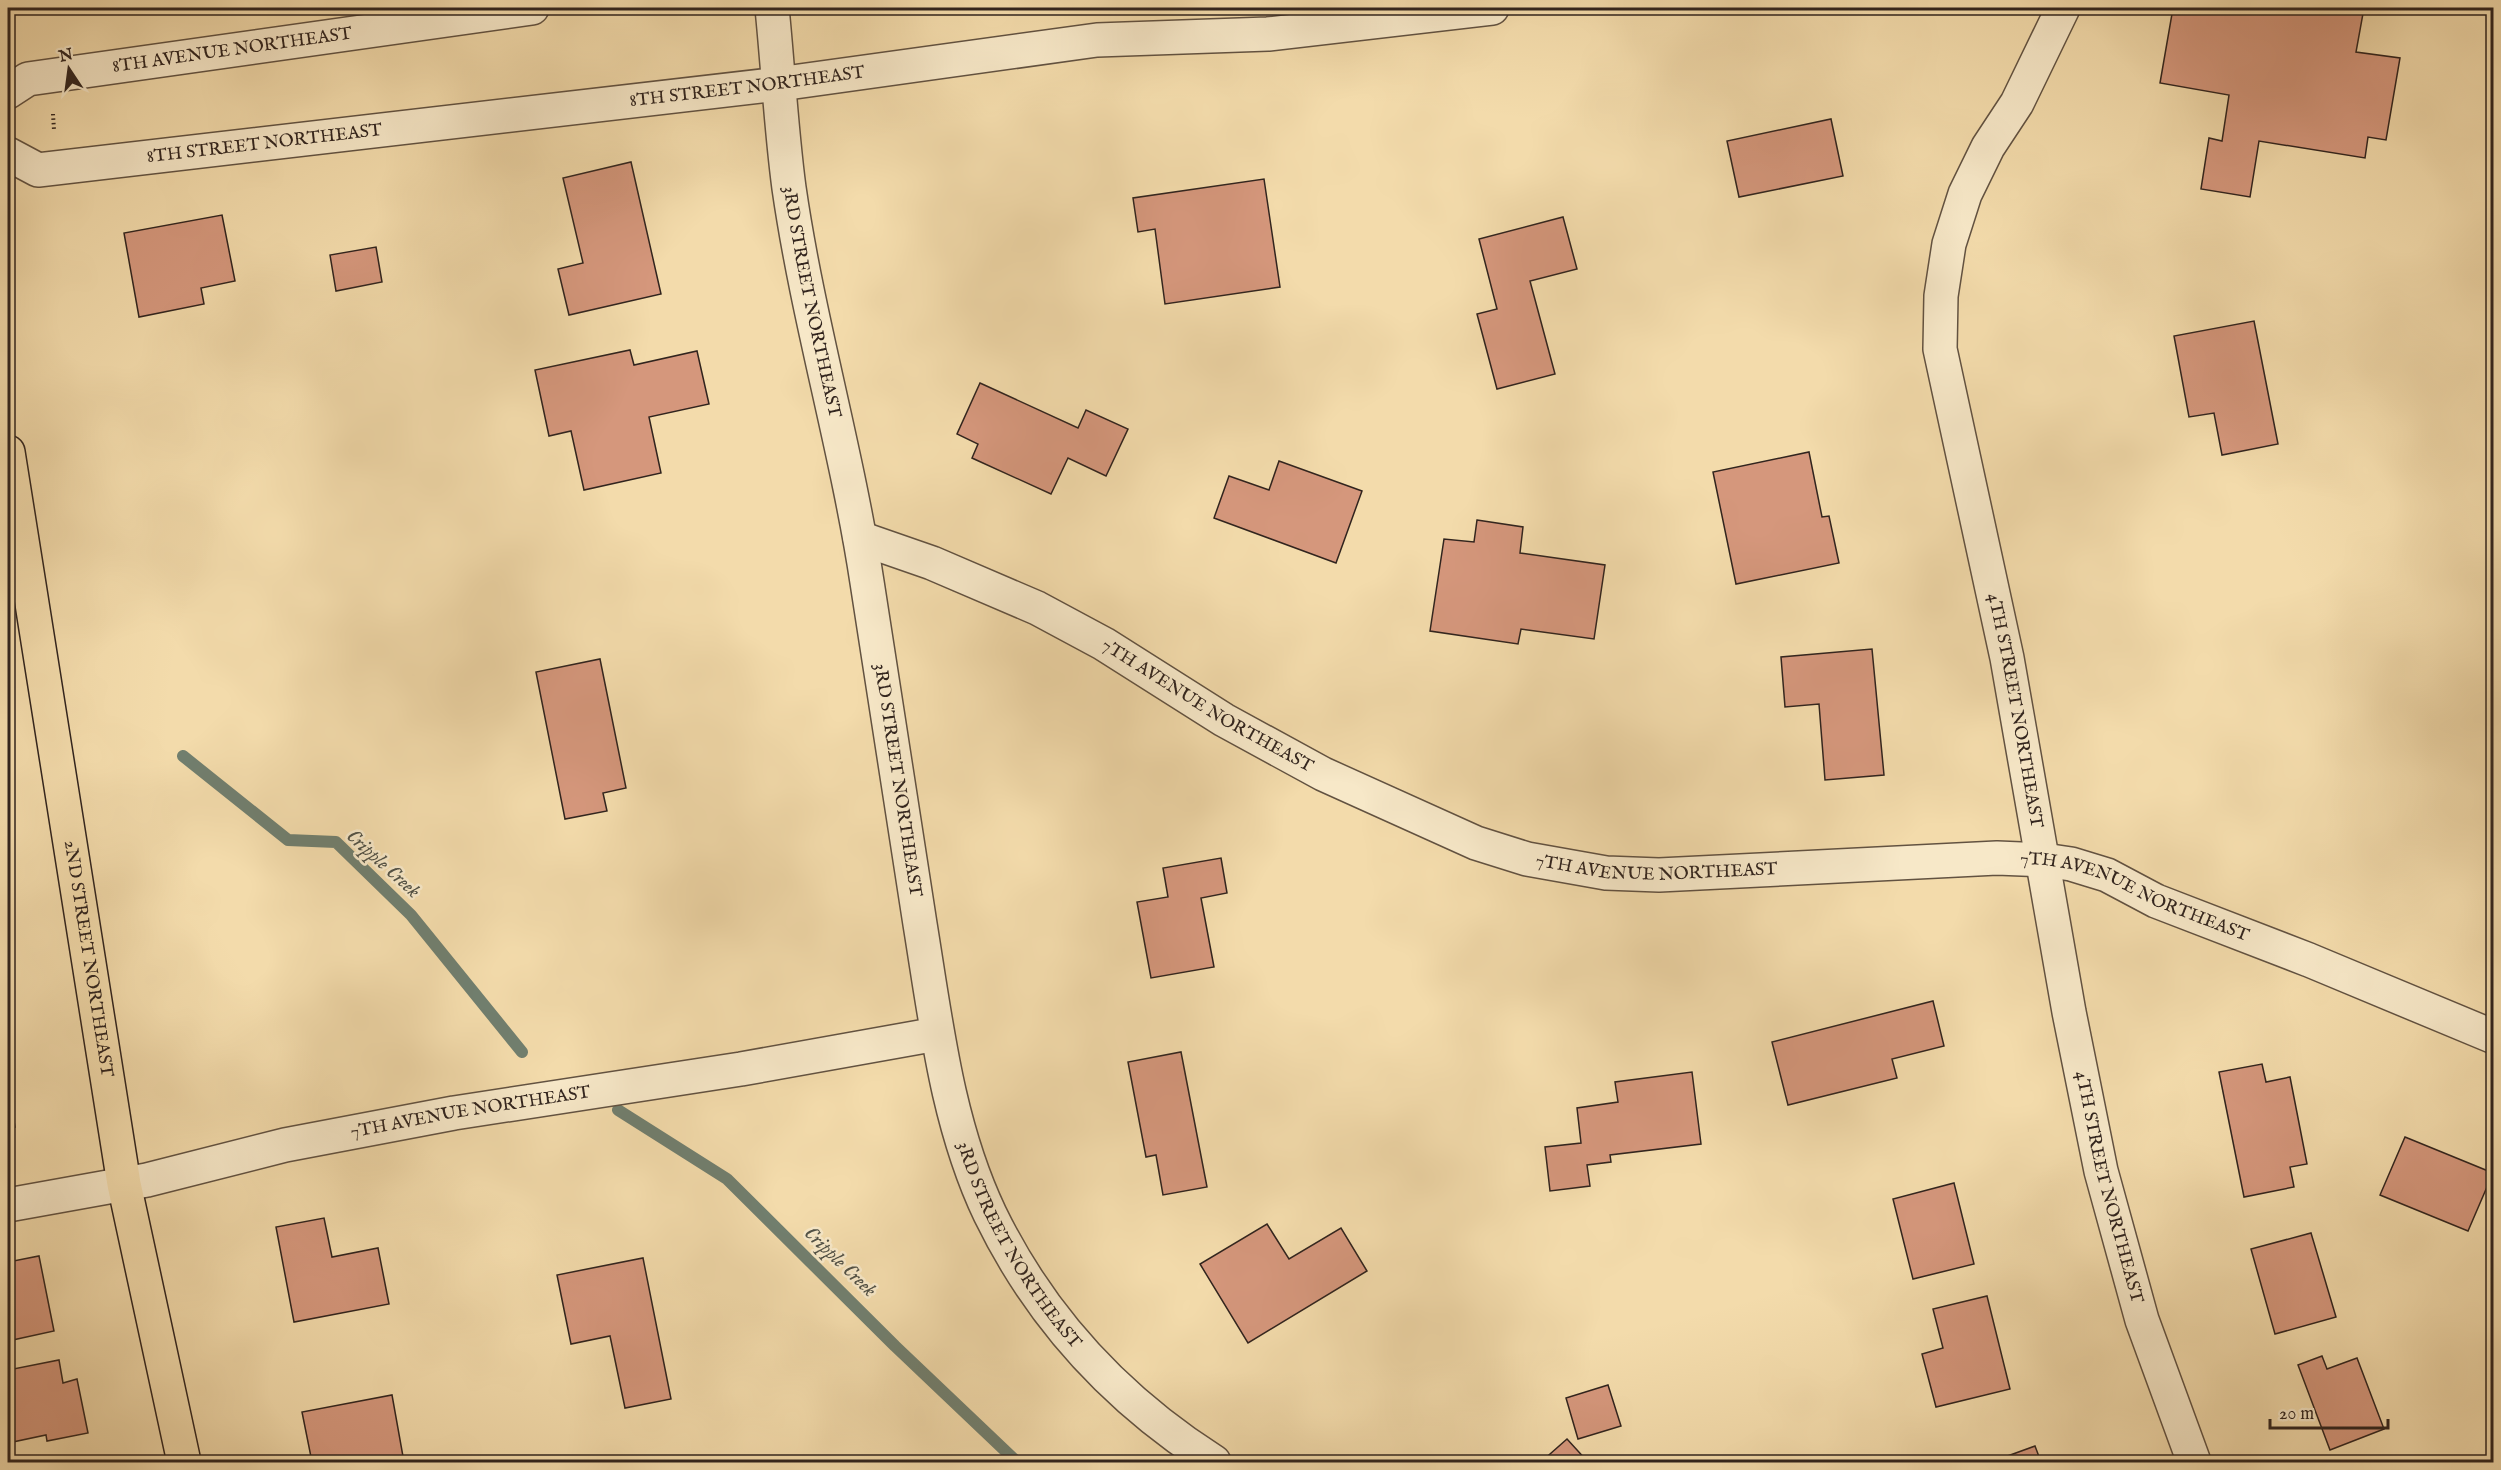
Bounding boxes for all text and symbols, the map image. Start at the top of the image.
street label: 8TH AVENUE NORTHEAST [111,22,353,78]
north arrow [39,39,99,99]
text: N [56,45,75,68]
street label: 8TH STREET NORTHEAST [628,61,866,113]
street label: 8TH STREET NORTHEAST [146,119,383,169]
street label: 3RD STREET NORTHEAST [777,185,846,420]
street label: 4TH STREET NORTHEAST [1982,591,2048,830]
street label: 7TH AVENUE NORTHEAST [1097,634,1317,778]
street label: 3RD STREET NORTHEAST [868,662,927,898]
water label: Cripple Creek [341,824,425,904]
street label: 2ND STREET NORTHEAST [58,839,118,1079]
street label: 7TH AVENUE NORTHEAST [2020,847,2252,947]
street label: 7TH AVENUE NORTHEAST [1534,849,1778,887]
street label: 4TH STREET NORTHEAST [2070,1069,2148,1306]
street label: 7TH AVENUE NORTHEAST [349,1081,592,1144]
street label: 3RD STREET NORTHEAST [951,1139,1086,1354]
water label: Cripple Creek [798,1221,882,1303]
scale bar [2270,1392,2388,1430]
text: 20 m [2279,1403,2314,1426]

